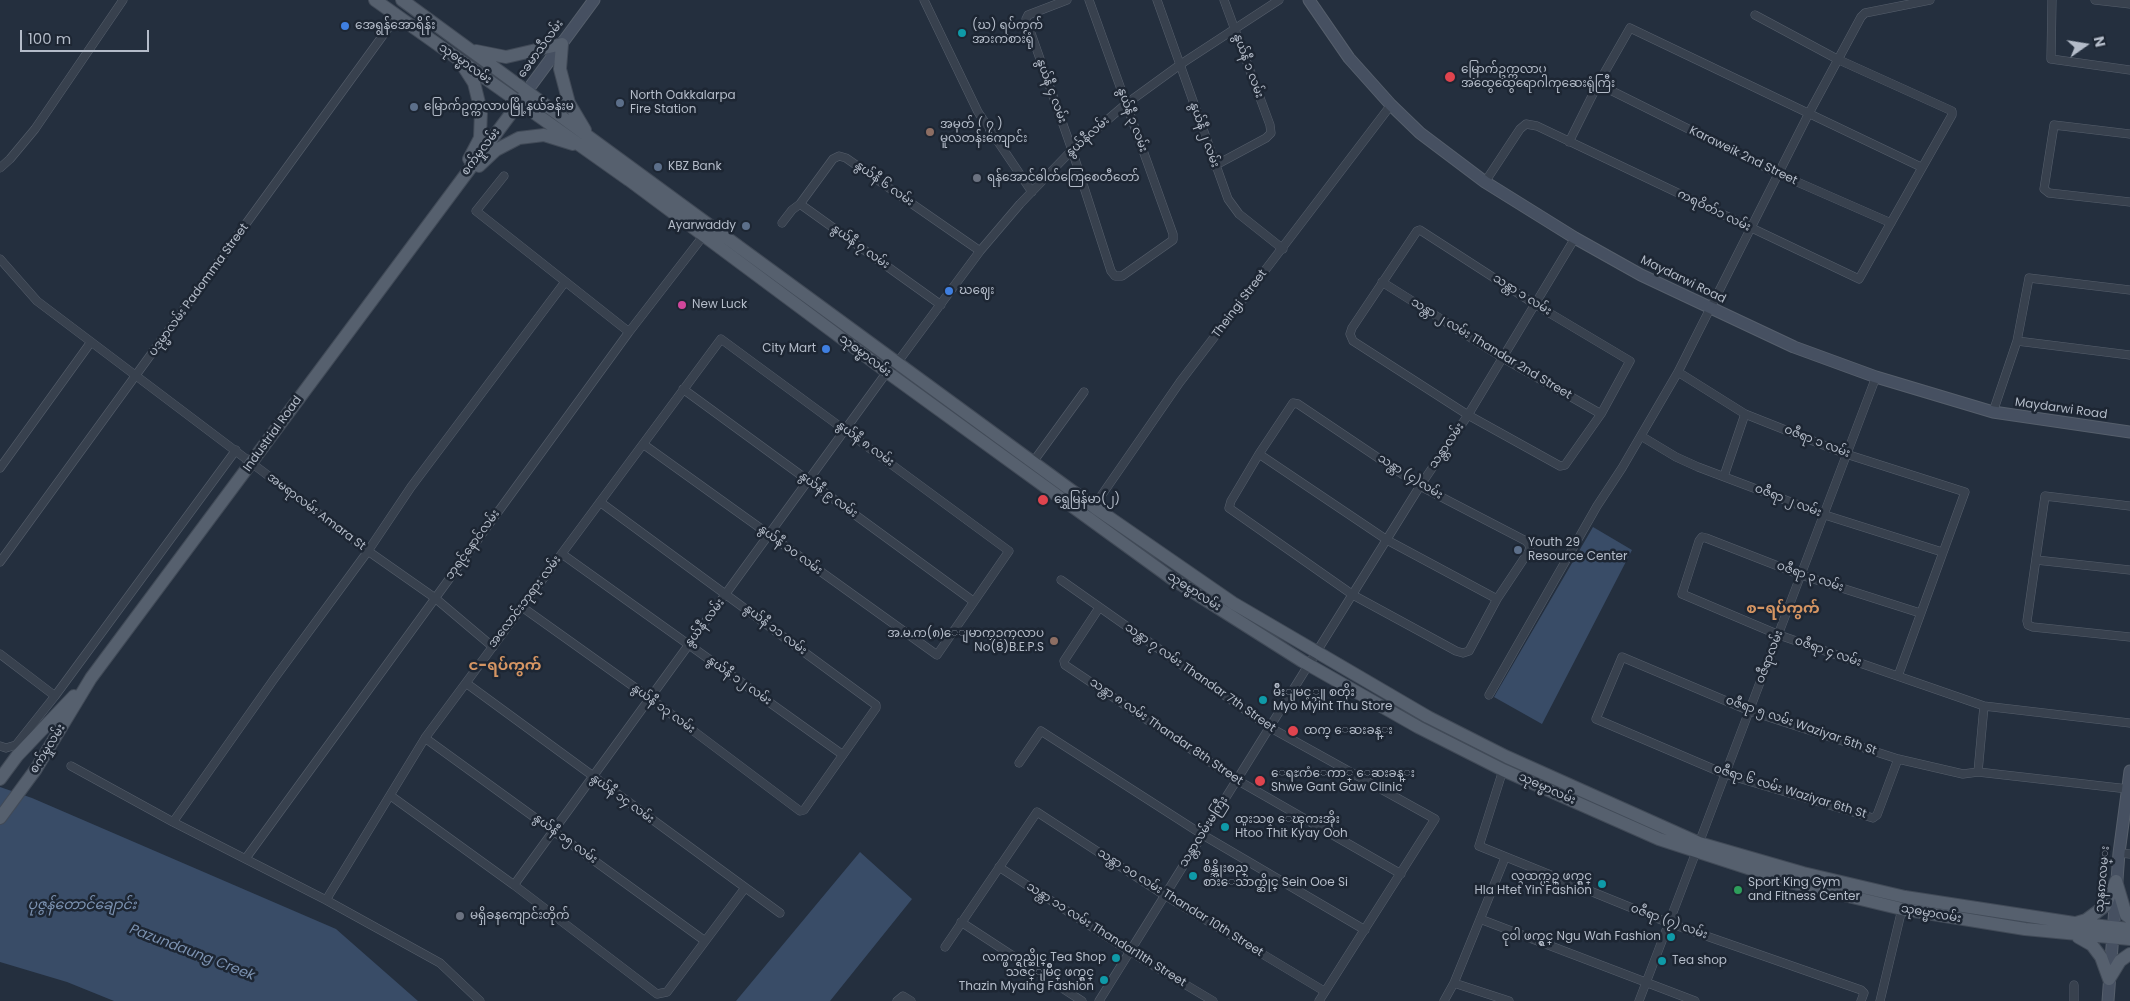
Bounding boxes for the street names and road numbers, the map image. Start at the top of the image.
street label: ခေမာသီလမ်း [515,17,567,81]
street label: နွယ်နီ ၁ လမ်း [1230,32,1266,100]
street label: သုဓမ္မာလမ်း [436,41,494,87]
street label: နွယ်နီ ၄ လမ်း [1033,57,1069,125]
street label: နွယ်နီ ၃ လမ်း [1114,86,1150,154]
street label: နွယ်နီ ၂ လမ်း [1186,100,1222,170]
street label: နွယ်နီလမ်း [1063,114,1113,160]
street label: Karaweik 2nd Street [1687,124,1799,188]
street label: စက်မှုလမ်း [459,126,503,178]
street label: နွယ်နီ ၆ လမ်း [852,158,916,210]
street label: ကရဝိတ်၁ လမ်း [1675,187,1753,235]
street label: ပဒုမ္မာလမ်း Padomma Street [146,221,252,359]
street label: နွယ်နီ ၇ လမ်း [828,222,892,272]
street label: Maydarwi Road [1638,253,1728,307]
street label: Theingi Street [1210,267,1270,341]
street label: သန္တာ ၁ လမ်း [1490,271,1554,319]
street label: သန္တာ ၂ လမ်း Thandar 2nd Street [1408,295,1574,403]
street label: သုဓမ္မာလမ်း [836,332,894,380]
street label: Industrial Road [241,393,305,475]
street label: Maydarwi Road [2014,395,2108,423]
street label: နွယ်နီ ၈ လမ်း [833,418,897,470]
street label: သန္တာလမ်း [1426,420,1468,472]
street label: ဝဇီရာ ၁ လမ်း [1782,423,1852,461]
street label: သန္တာ (၄)လမ်း [1375,451,1445,503]
street label: နွယ်နီ ၉ လမ်း [796,469,860,521]
street label: အမရာလမ်း Amara St [264,470,368,554]
street label: ဝဇီရာ ၂ လမ်း [1753,482,1823,520]
street label: ဘုရင့်နောင်လမ်း [443,507,503,583]
street label: နွယ်နီ ၁၀ လမ်း [755,522,825,578]
street label: အလောင်းဘုရား လမ်း [486,553,564,651]
street label: ဝဇီရာ ၃ လမ်း [1775,559,1845,595]
street label: သုဓမ္မာလမ်း [1165,569,1223,615]
street label: နွယ်နီ လမ်း [682,596,728,650]
street label: နွယ်နီ ၁၁ လမ်း [741,602,809,658]
street label: သန္တာ ၇ လမ်း Thandar 7th Street [1122,620,1278,736]
street label: ဝဇီရာလမ်း [1753,628,1787,686]
street label: ဝဇီရာ ၄ လမ်း [1793,634,1863,670]
street label: နွယ်နီ ၁၂ လမ်း [704,653,774,709]
street label: သန္တာ ၈ လမ်း Thandar 8th Street [1087,675,1245,789]
street label: နွယ်နီ ၁၃ လမ်း [628,681,698,737]
street label: ဝဇီရာ ၅ လမ်း Waziyar 5th St [1724,693,1878,759]
street label: စက်မှုလမ်း [27,722,69,776]
street label: ဝဇီရာ ၆ လမ်း Waziyar 6th St [1712,762,1868,822]
street label: သုဓမ္မာလမ်း [1516,770,1578,808]
street label: နွယ်နီ ၁၄ လမ်း [587,771,657,827]
street label: သန္တာလမ်းမကြီး [1176,794,1232,870]
street label: နွယ်နီ ၁၅ လမ်း [530,811,600,867]
street label: သုနၵာလမ္း [2093,845,2113,913]
street label: သန္တာ ၁၀ လမ်း Thandar 10th Street [1094,846,1266,960]
street label: သန္တာ ၁၁ လမ်း Thandar11th Street [1023,880,1189,990]
street label: ၀ဇီရာ (၇) လမ်း [1629,901,1709,943]
street label: သုဓမ္မာလမ်း [1900,902,1962,926]

